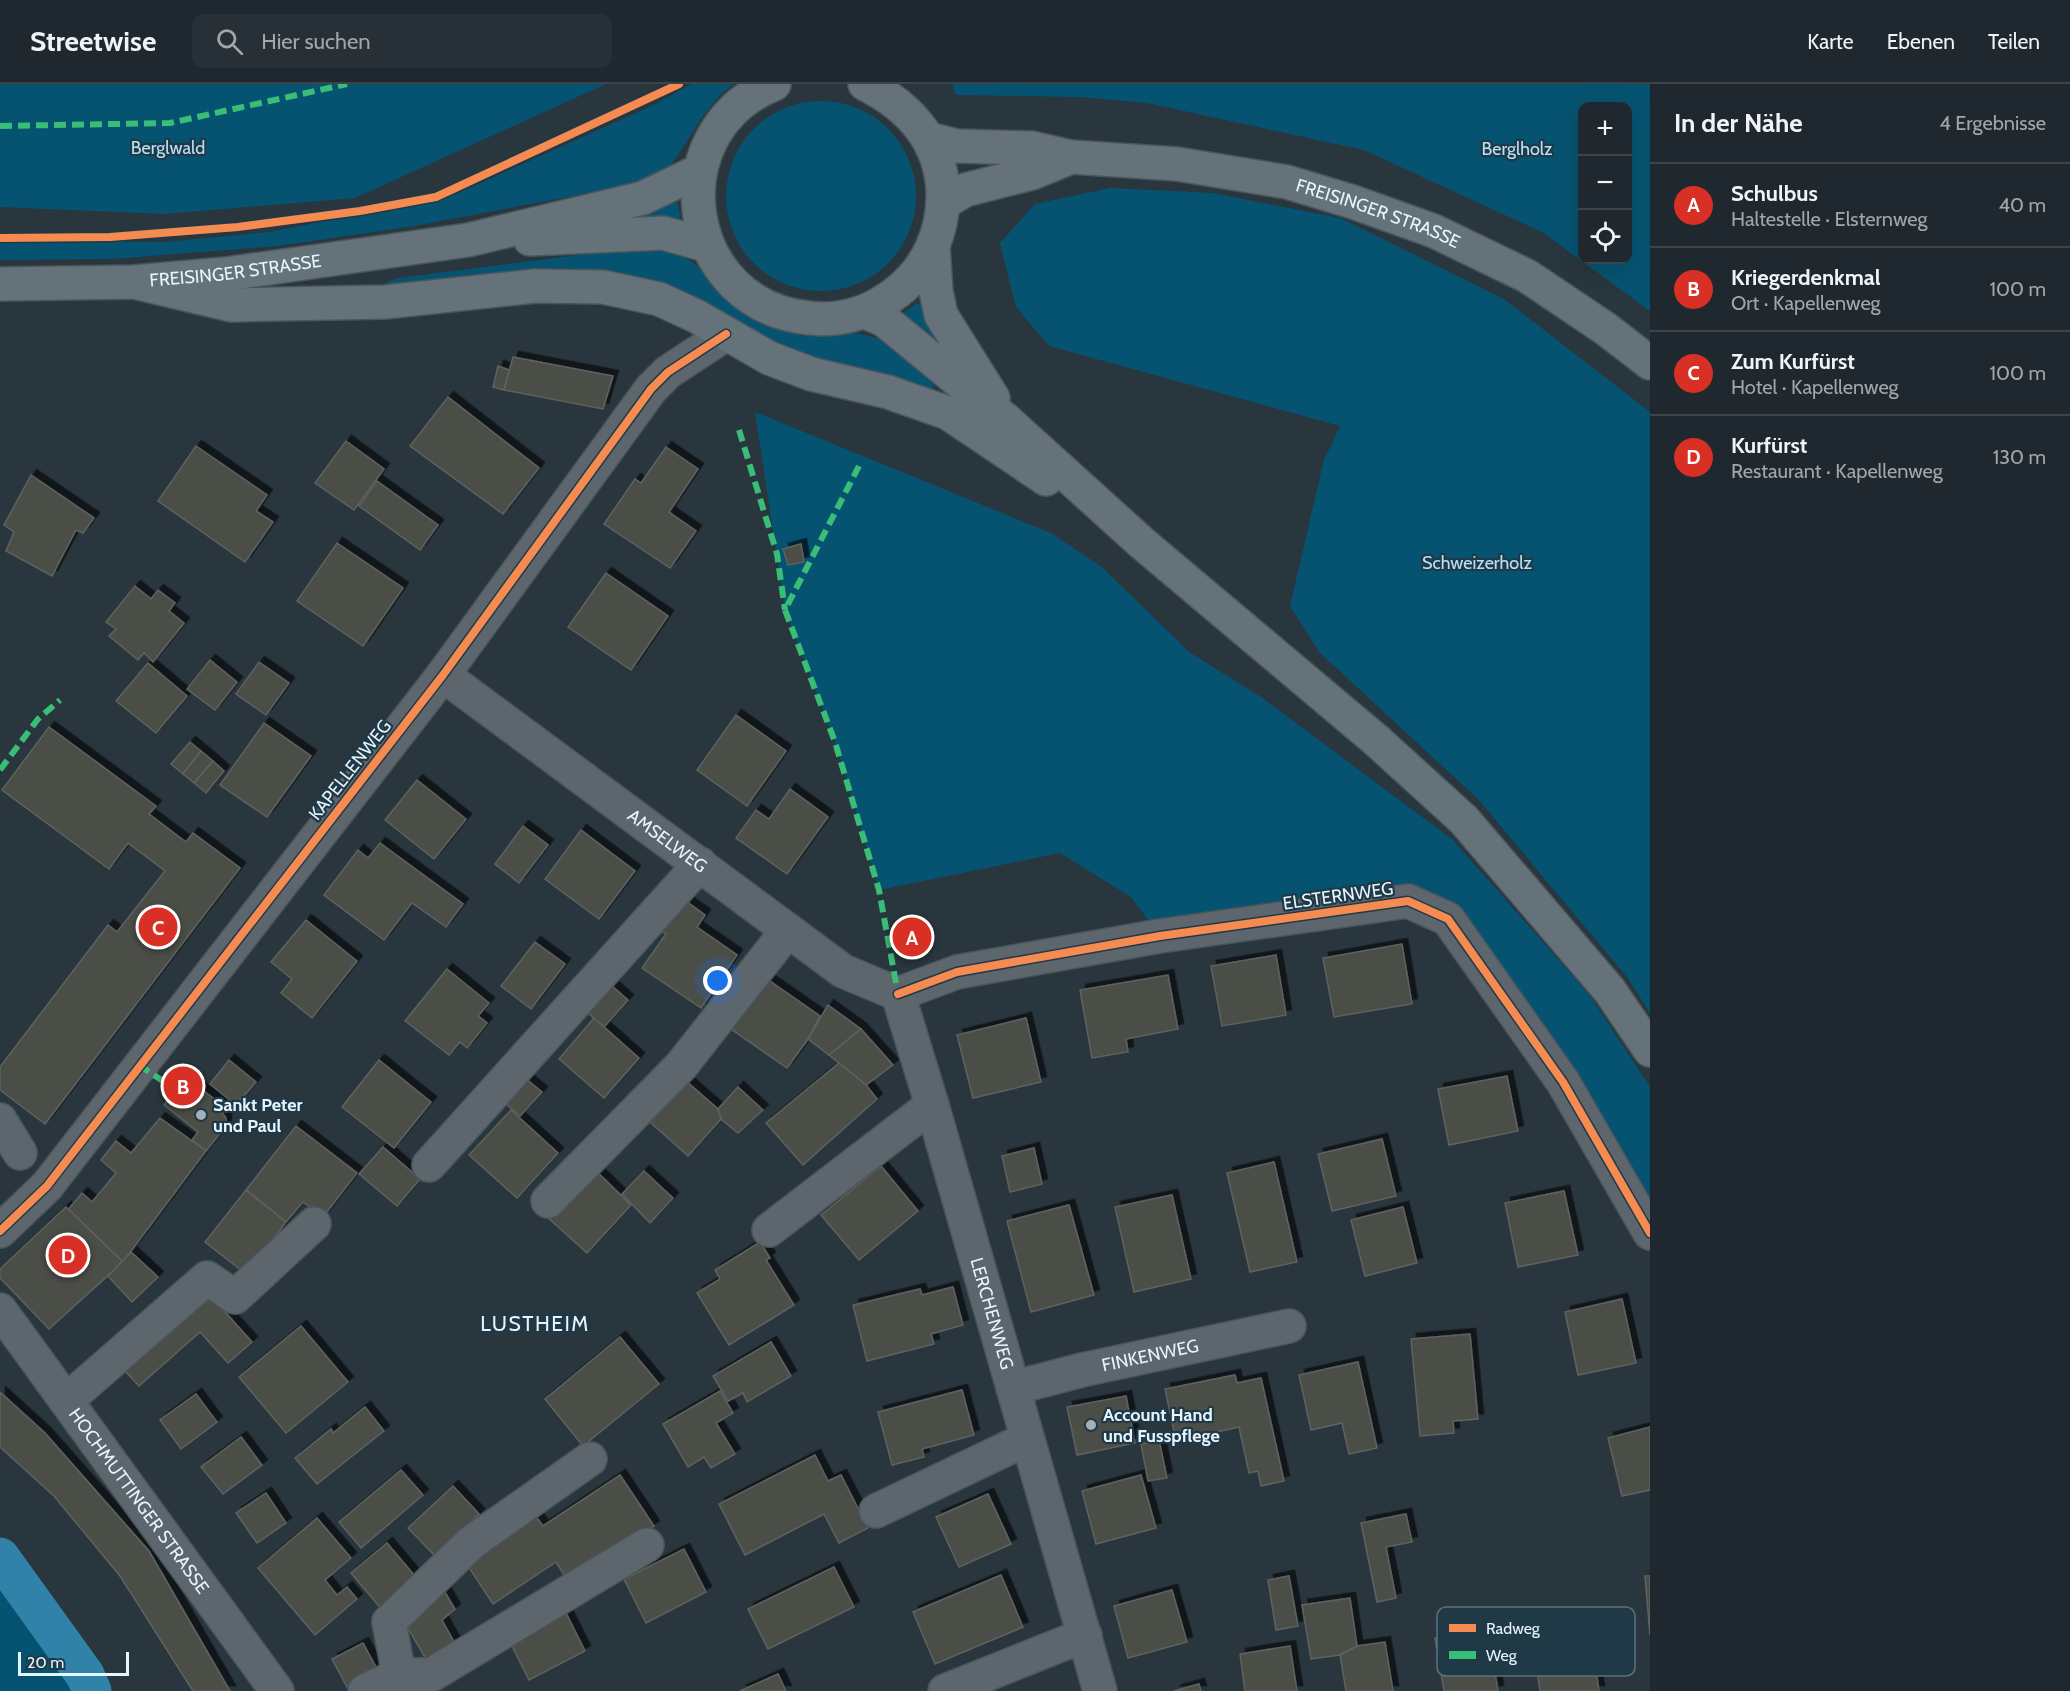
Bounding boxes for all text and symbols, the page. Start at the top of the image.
search box [192,14,612,68]
text: Streetwise [30,24,156,58]
icon: search [213,25,246,58]
text: Hier suchen [261,28,371,55]
text: Karte [1807,29,1854,54]
text: Ebenen [1887,29,1955,54]
text: Teilen [1988,29,2040,54]
map controls [1578,102,1632,264]
button: + [1578,102,1632,156]
text: In der Nähe [1674,107,1803,139]
text: 4 Ergebnisse [1939,111,2046,135]
park label: Berglwald [131,137,205,159]
park label: Berglholz [1481,138,1553,160]
button: − [1578,156,1632,210]
street label: FREISINGER STRASSE [1293,174,1464,253]
text: Schulbus [1731,180,1818,207]
text: A [1687,193,1700,217]
text: 40 m [1998,193,2046,217]
text: Haltestelle · Elsternweg [1731,207,1927,231]
button: locate [1578,210,1632,264]
street label: FREISINGER STRASSE [149,250,323,292]
text: Kriegerdenkmal [1731,264,1881,291]
text: B [1687,277,1700,301]
text: 100 m [1990,277,2046,301]
text: Ort · Kapellenweg [1731,291,1881,315]
text: Zum Kurfürst [1731,348,1855,375]
text: C [1687,361,1700,385]
text: 100 m [1990,361,2046,385]
text: Hotel · Kapellenweg [1731,375,1899,399]
text: Kurfürst [1731,432,1807,459]
text: D [1686,445,1701,469]
text: 130 m [1993,445,2046,469]
text: Restaurant · Kapellenweg [1731,459,1943,483]
park label: Schweizerholz [1422,552,1532,574]
street label: KAPELLENWEG [304,716,396,824]
street label: AMSELWEG [623,804,711,878]
street label: ELSTERNWEG [1281,877,1395,915]
pin: C [138,904,178,950]
pin: A [892,914,932,960]
your location [703,966,732,995]
pin: B [164,1064,202,1108]
place label: Sankt Peter und Paul [213,1094,303,1137]
marker: Sankt Peter und Paul [194,1108,208,1122]
pin: D [48,1232,88,1278]
street label: LERCHENWEG [965,1255,1018,1372]
district label: LUSTHEIM [480,1311,590,1336]
street label: FINKENWEG [1100,1335,1201,1377]
street label: HOCHMUTTINGER STRASSE [64,1404,214,1598]
place label: Account Hand und Fusspflege [1103,1404,1220,1447]
marker: Account Hand und Fusspflege [1084,1418,1098,1432]
legend [1437,1607,1635,1676]
text: Radweg [1486,1619,1541,1638]
text: Weg [1486,1646,1518,1665]
scale bar [18,1649,129,1676]
text: 20 m [27,1653,64,1672]

